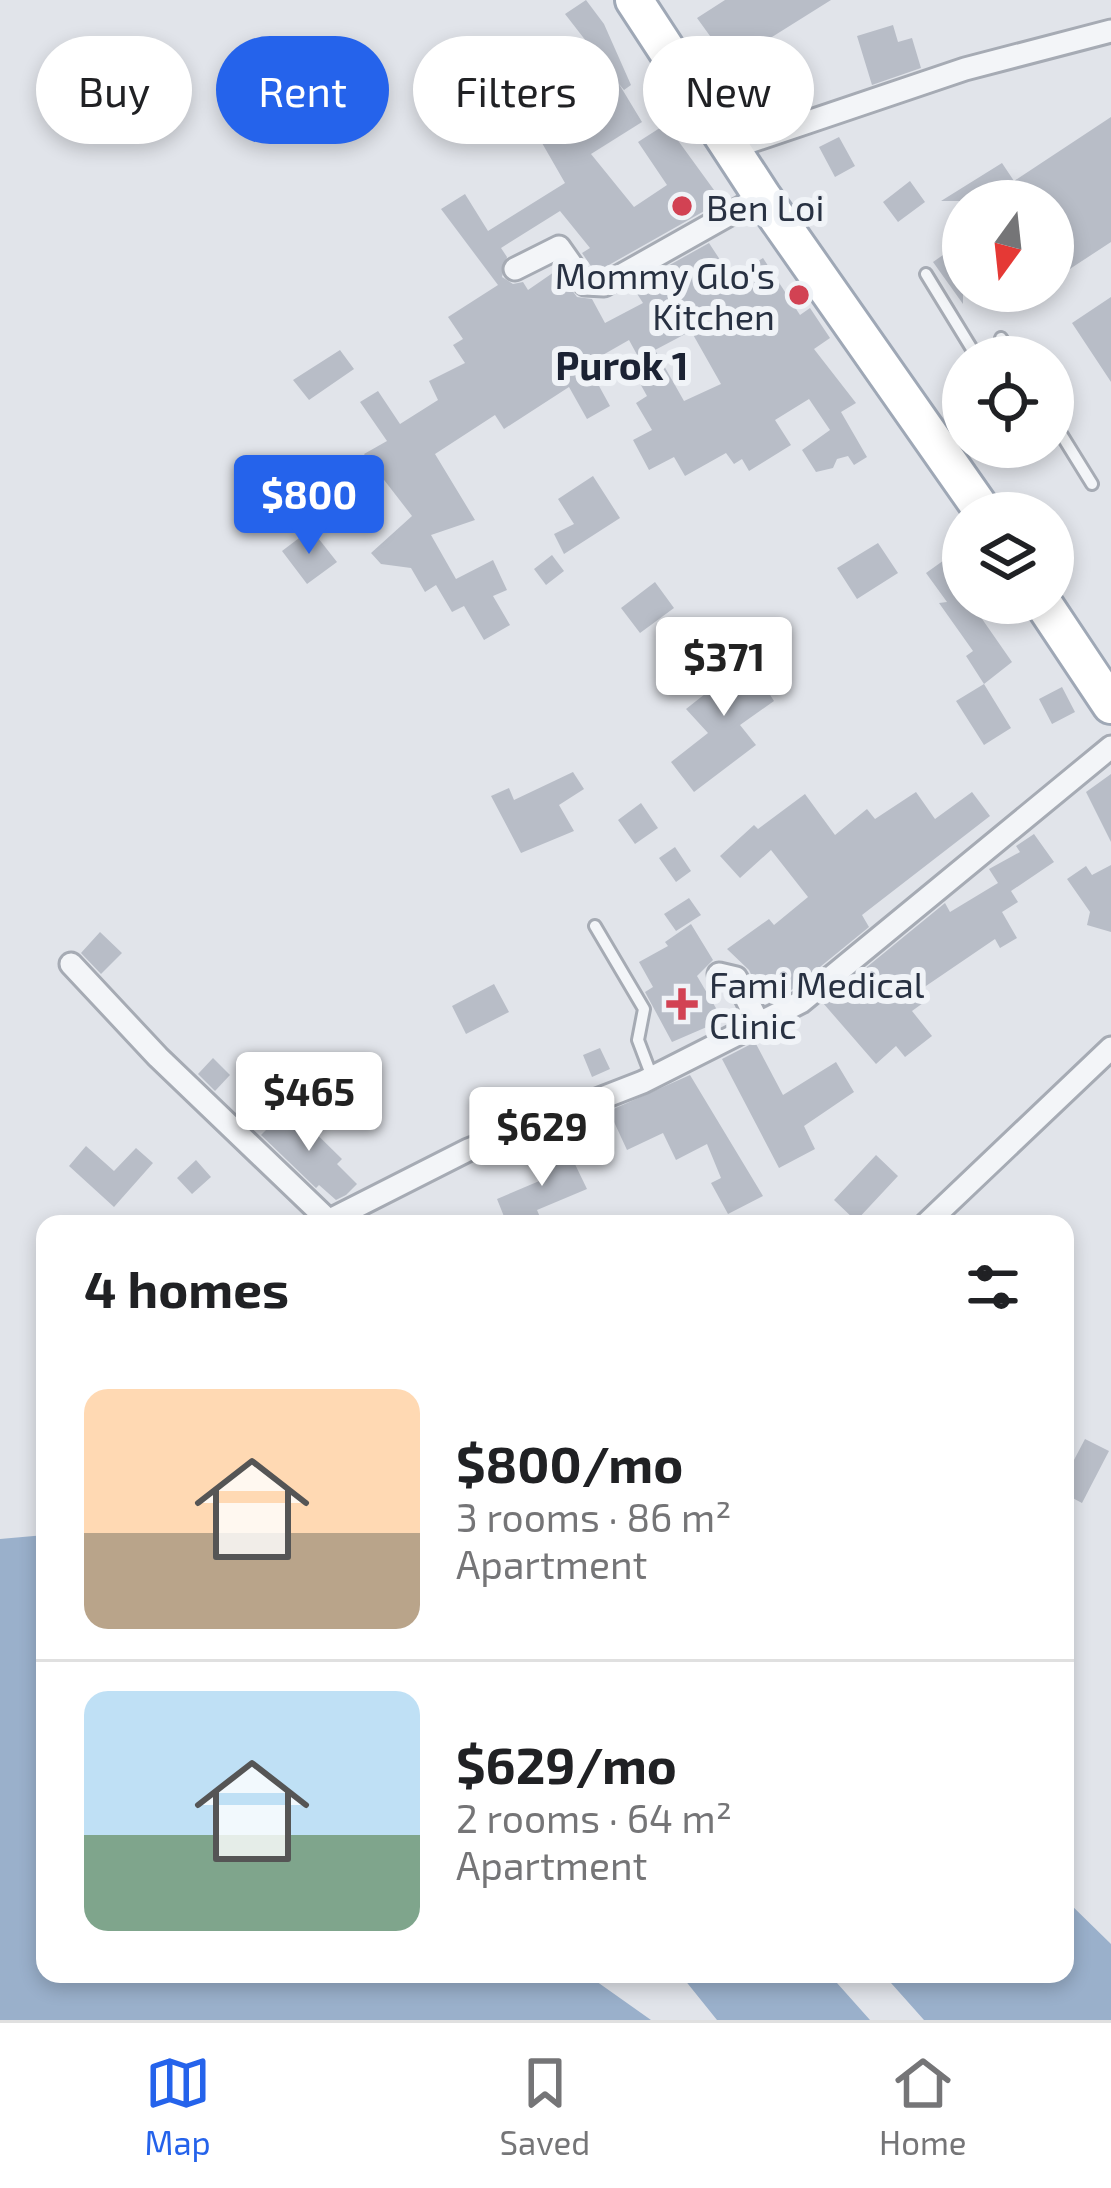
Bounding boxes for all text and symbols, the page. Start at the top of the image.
chip: Buy [36,36,192,144]
chip: Rent [216,36,389,144]
chip: Filters [413,36,619,144]
chip: New [643,36,814,144]
north arrow [942,180,1074,312]
map controls [942,180,1074,624]
place label: Ben Loi [706,185,824,228]
marker: Ben Loi [669,193,695,219]
place label: Mommy Glo's Kitchen [555,253,775,337]
marker: Mommy Glo's Kitchen [786,282,812,308]
button: locate [942,336,1074,468]
district label: Purok 1 [555,341,689,388]
pin: $800 [238,455,380,557]
text: $800 [261,470,357,517]
button: layers [942,492,1074,624]
pin: $371 [653,617,795,719]
text: $371 [683,632,765,679]
place label: Fami Medical Clinic [709,962,925,1046]
marker: Fami Medical Clinic [666,988,698,1020]
pin: $465 [238,1052,380,1154]
text: $465 [263,1067,355,1114]
pin: $629 [471,1087,613,1189]
text: $629 [496,1102,588,1149]
icon: filters [960,1254,1026,1320]
text: 4 homes [84,1257,289,1318]
text: $800/mo [456,1432,683,1493]
icon: home [180,1437,324,1581]
text: 3 rooms · 86 m² [456,1493,731,1540]
text: Apartment [456,1540,647,1587]
text: $629/mo [456,1733,677,1794]
icon: home [180,1739,324,1883]
text: 2 rooms · 64 m² [456,1794,732,1841]
text: Apartment [456,1841,647,1888]
tab: Map [144,2050,211,2162]
tab: Saved [500,2050,590,2162]
tab: Home [879,2050,967,2162]

